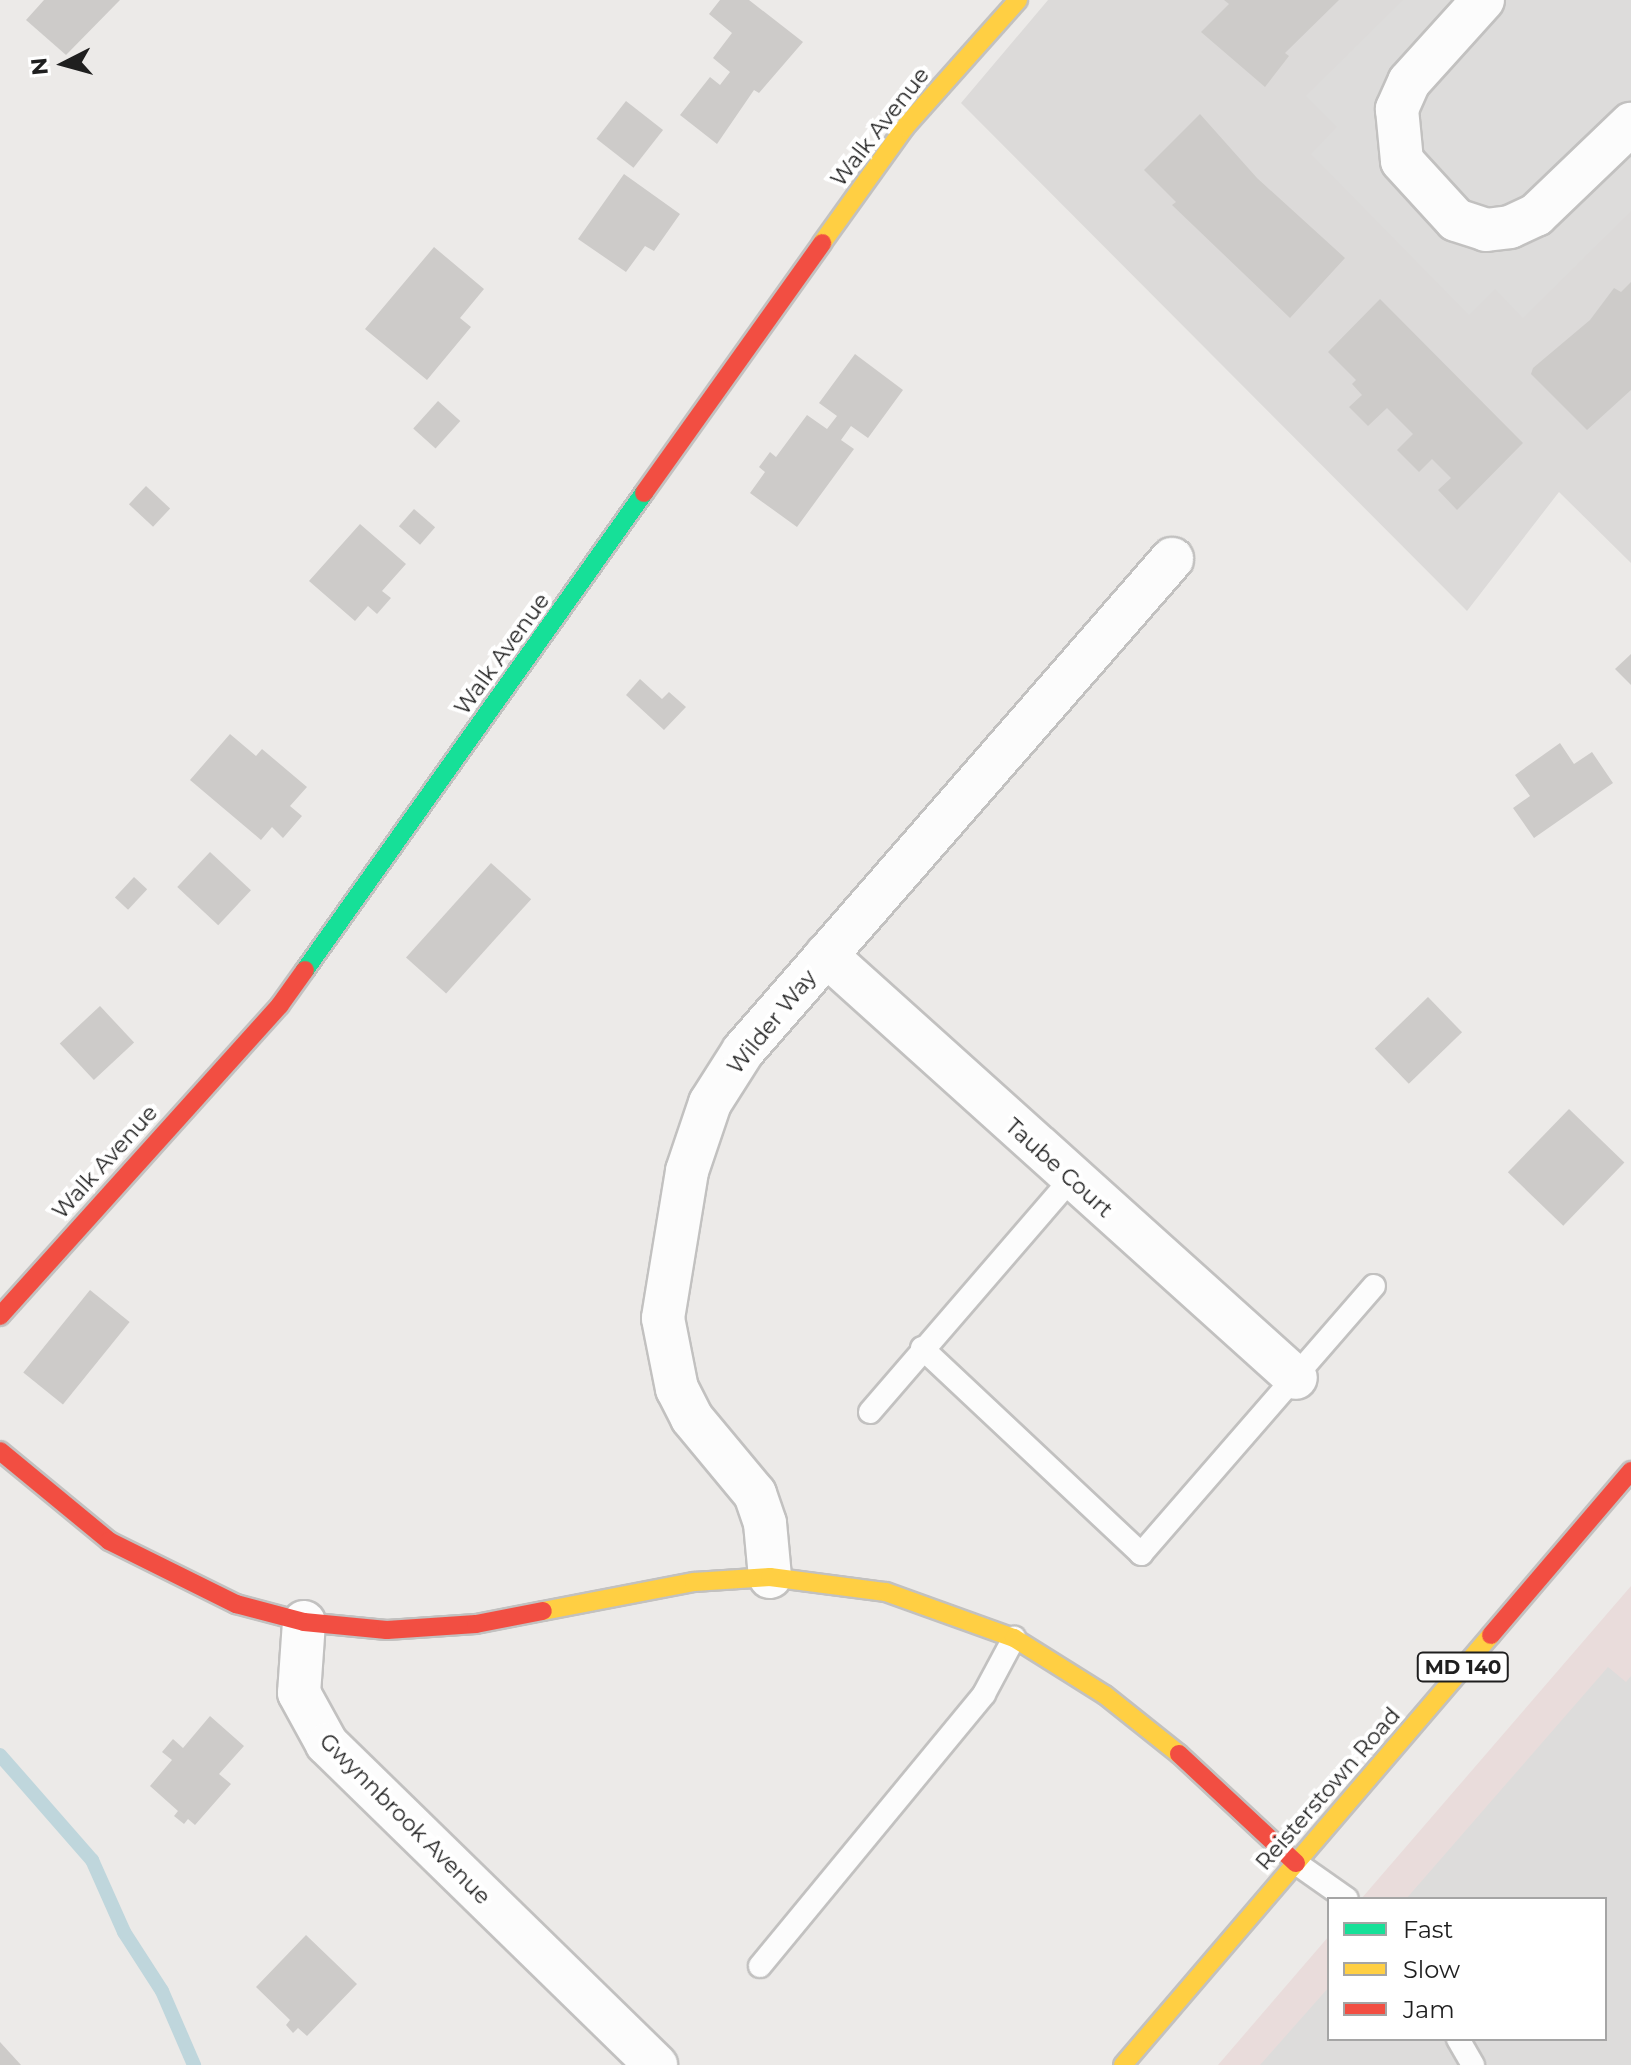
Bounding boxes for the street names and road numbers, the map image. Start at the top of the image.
street label: Walk Avenue [825,62,935,192]
street label: Walk Avenue [449,588,555,720]
street label: Wilder Way [722,965,822,1079]
street label: Walk Avenue [47,1100,163,1224]
street label: Taube Court [1000,1113,1118,1223]
road number: MD 140 [1415,1651,1511,1683]
street label: Reisterstown Road [1250,1702,1406,1876]
street label: Gwynnbrook Avenue [314,1728,496,1910]

